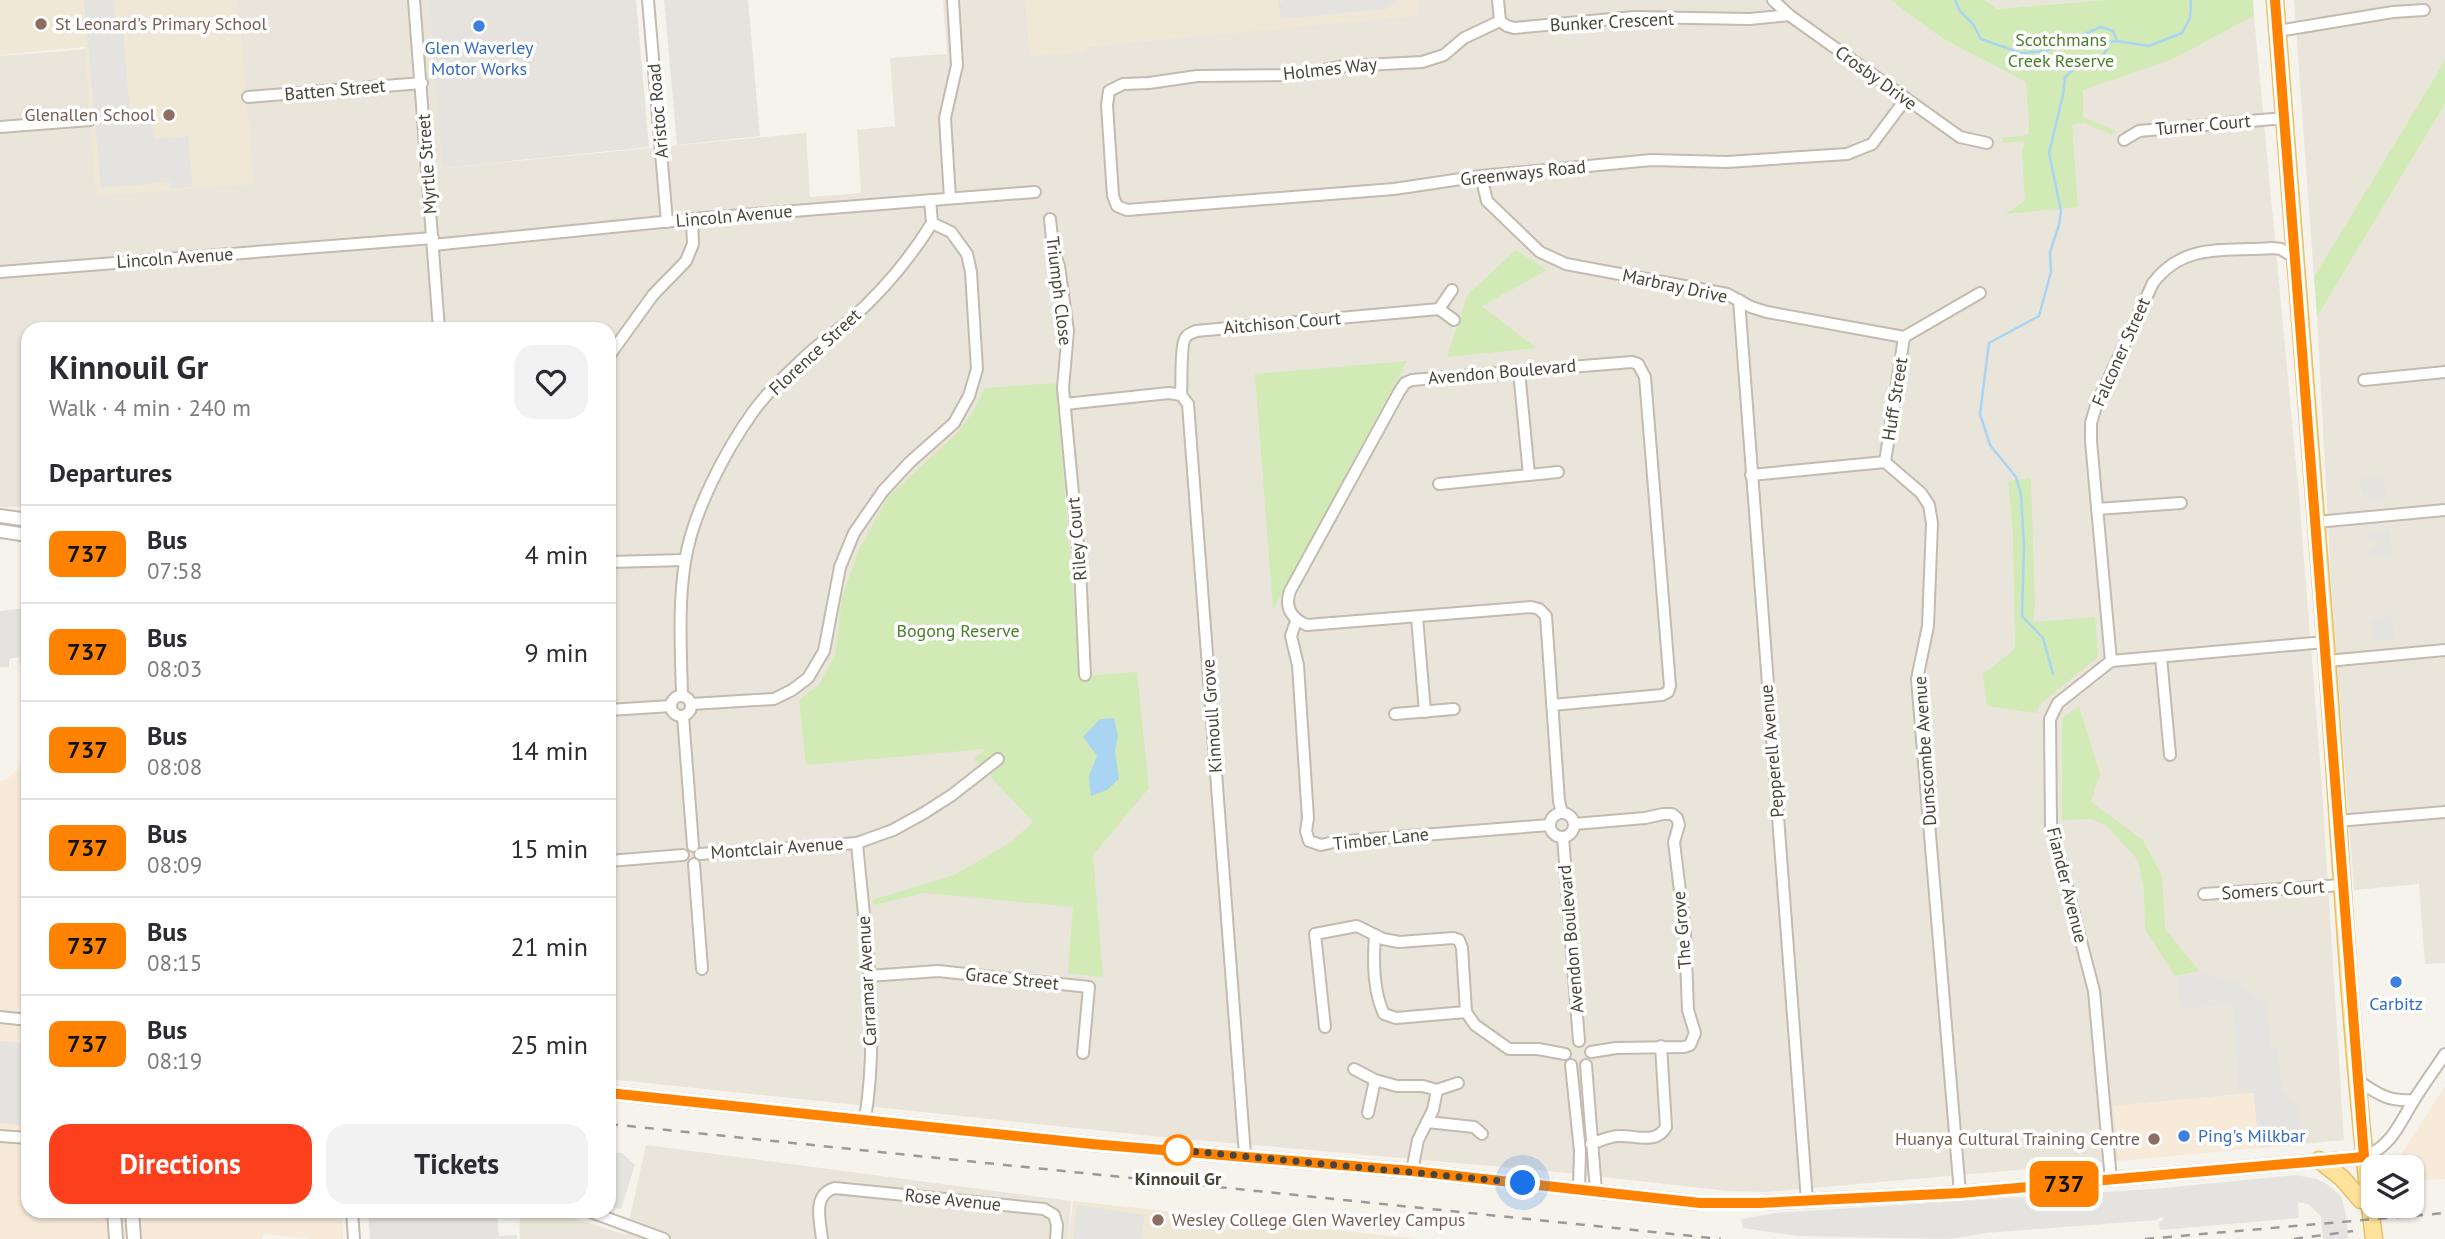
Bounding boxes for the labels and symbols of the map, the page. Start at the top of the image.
street label: Bunker Crescent [1549,7,1675,36]
place label: St Leonard's Primary School [55,12,267,35]
marker: St Leonard's Primary School [33,16,49,32]
marker: Glen Waverley Motor Works [471,18,487,34]
park label: Scotchmans Creek Reserve [2008,28,2114,72]
place label: Glen Waverley Motor Works [425,36,534,80]
street label: Crosby Drive [1831,40,1922,115]
street label: Holmes Way [1282,52,1379,85]
street label: Aristoc Road [642,63,673,159]
street label: Batten Street [284,74,386,105]
place label: Glenallen School [24,103,156,126]
marker: Glenallen School [161,107,177,123]
street label: Turner Court [2154,109,2252,140]
street label: Myrtle Street [412,113,441,215]
street label: Greenways Road [1459,154,1587,191]
street label: Lincoln Avenue [675,199,793,232]
street label: Triumph Close [1041,235,1078,347]
street label: Lincoln Avenue [116,242,234,273]
street label: Marbray Drive [1620,263,1730,308]
street label: Falconer Street [2086,294,2155,410]
street label: Florence Street [764,303,865,400]
street label: Aitchison Court [1222,306,1342,339]
street label: Avendon Boulevard [1427,354,1577,389]
street label: Huff Street [1877,356,1912,442]
street label: Riley Court [1061,496,1092,582]
park label: Bogong Reserve [896,619,1020,642]
street label: Kinnoull Grove [1196,658,1227,774]
street label: Dunscombe Avenue [1908,675,1941,827]
street label: Pepperell Avenue [1754,684,1789,818]
street label: Timber Lane [1332,822,1430,855]
street label: Fiander Avenue [2042,825,2093,945]
street label: Montclair Avenue [710,831,844,864]
street label: Avendon Boulevard [1553,864,1588,1014]
street label: Somers Court [2221,874,2325,905]
street label: The Grove [1667,890,1696,970]
street label: Carramar Avenue [852,915,881,1047]
street label: Grace Street [964,962,1060,995]
marker: Carbitz [2388,974,2404,990]
place label: Carbitz [2369,992,2423,1015]
place label: Ping's Milkbar [2198,1124,2305,1147]
place label: Huanya Cultural Training Centre [1895,1127,2140,1150]
marker: Ping's Milkbar [2176,1128,2192,1144]
marker: Huanya Cultural Training Centre [2146,1131,2162,1147]
marker: Kinnouil Gr [1163,1135,1193,1165]
line badge: 737 [2024,1161,2104,1207]
your location [1505,1165,1540,1200]
place label: Kinnouil Gr [1135,1167,1222,1190]
street label: Rose Avenue [904,1183,1002,1216]
place label: Wesley College Glen Waverley Campus [1172,1208,1465,1231]
marker: Wesley College Glen Waverley Campus [1150,1212,1166,1228]

